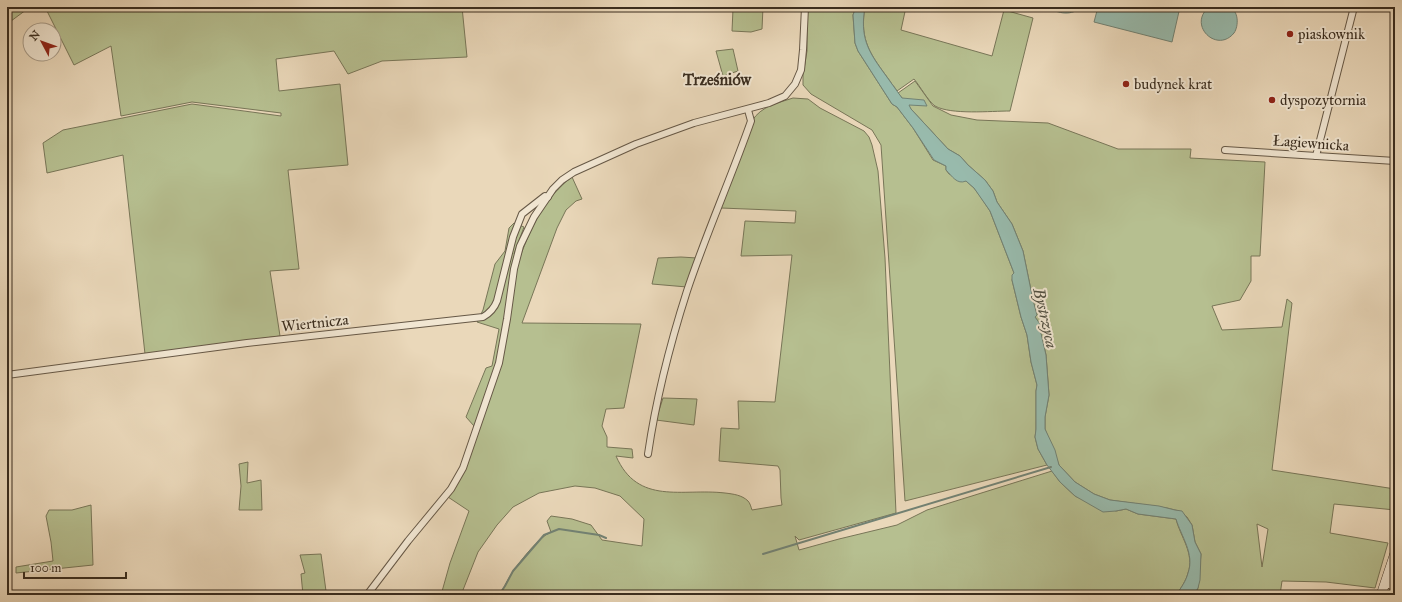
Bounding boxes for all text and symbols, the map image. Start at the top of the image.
north arrow [22,22,62,62]
place label: piaskownik [1297,25,1365,43]
text: N [27,27,43,44]
marker: piaskownik [1285,29,1295,39]
district label: Trześniów [682,70,752,89]
place label: budynek krat [1134,75,1213,93]
marker: budynek krat [1121,79,1131,89]
place label: dyspozytornia [1280,91,1367,109]
marker: dyspozytornia [1267,95,1277,105]
street label: Łagiewnicka [1272,131,1350,155]
water label: Bystrzyca [1029,285,1062,351]
street label: Wiertnicza [281,310,350,335]
scale bar [24,554,126,580]
text: 100 m [30,561,61,575]

